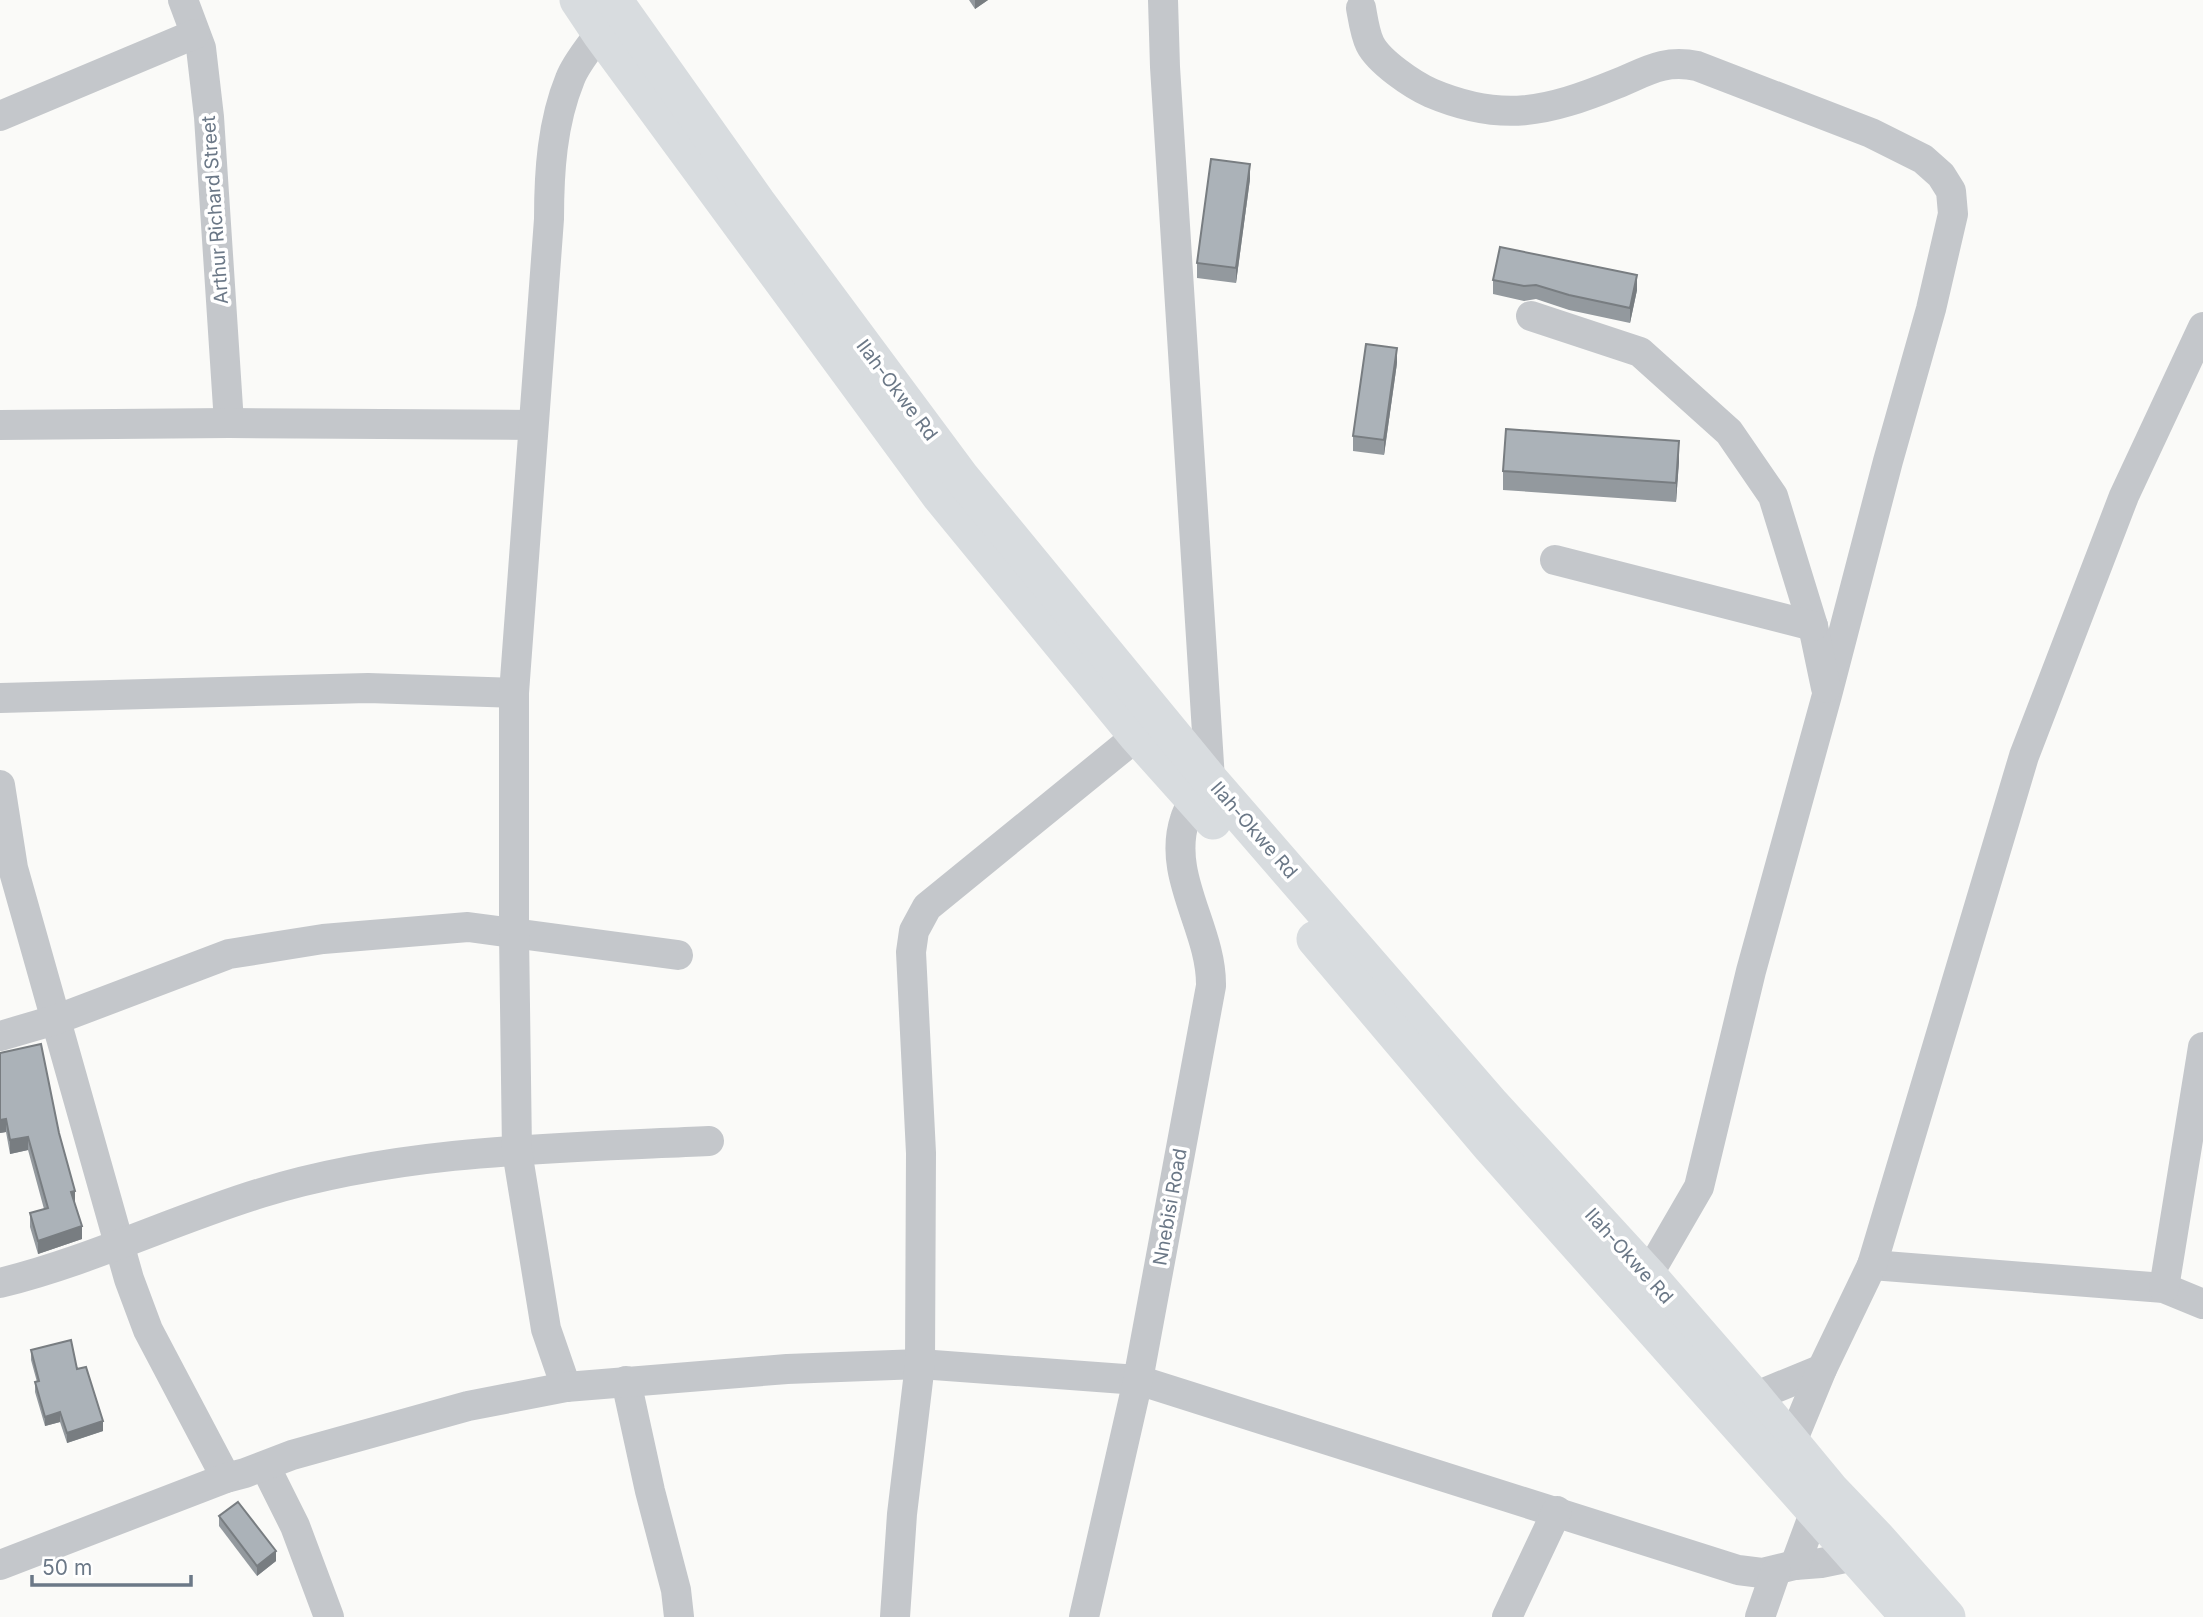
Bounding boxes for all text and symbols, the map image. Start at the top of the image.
street label: Arthur Richard Street [197,115,233,305]
street label: Ilah-Okwe Rd [852,335,942,445]
street label: Ilah-Okwe Rd [1206,777,1302,883]
street label: Nnebisi Road [1148,1147,1192,1267]
street label: Ilah-Okwe Rd [1580,1204,1678,1308]
scale bar [32,1544,191,1588]
text: 50 m [42,1555,92,1580]

